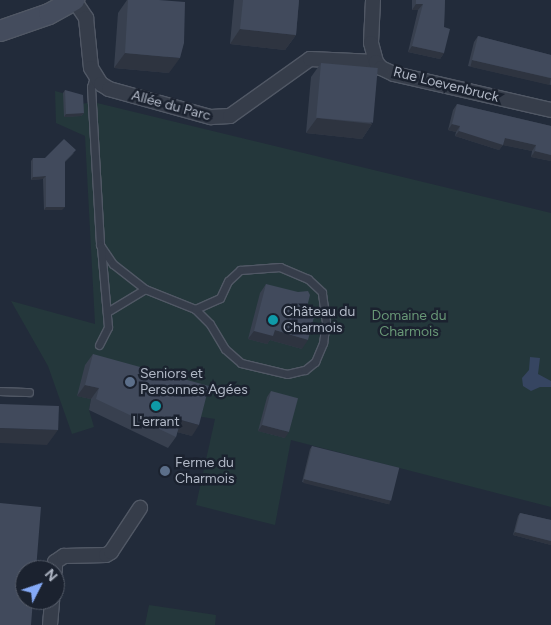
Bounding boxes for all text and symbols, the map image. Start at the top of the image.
street label: Rue Loevenbruck [391,64,501,106]
street label: Allée du Parc [130,87,212,125]
place label: Château du Charmois [283,304,355,336]
park label: Domaine du Charmois [372,308,446,341]
marker: Château du Charmois [267,314,279,326]
place label: Seniors et Personnes Agées [140,366,248,398]
marker: Seniors et Personnes Agées [124,376,136,388]
marker: L'errant [150,400,162,412]
place label: L'errant [132,414,180,430]
place label: Ferme du Charmois [175,455,235,488]
marker: Ferme du Charmois [159,465,171,477]
north arrow [15,560,65,610]
text: N [41,566,61,585]

